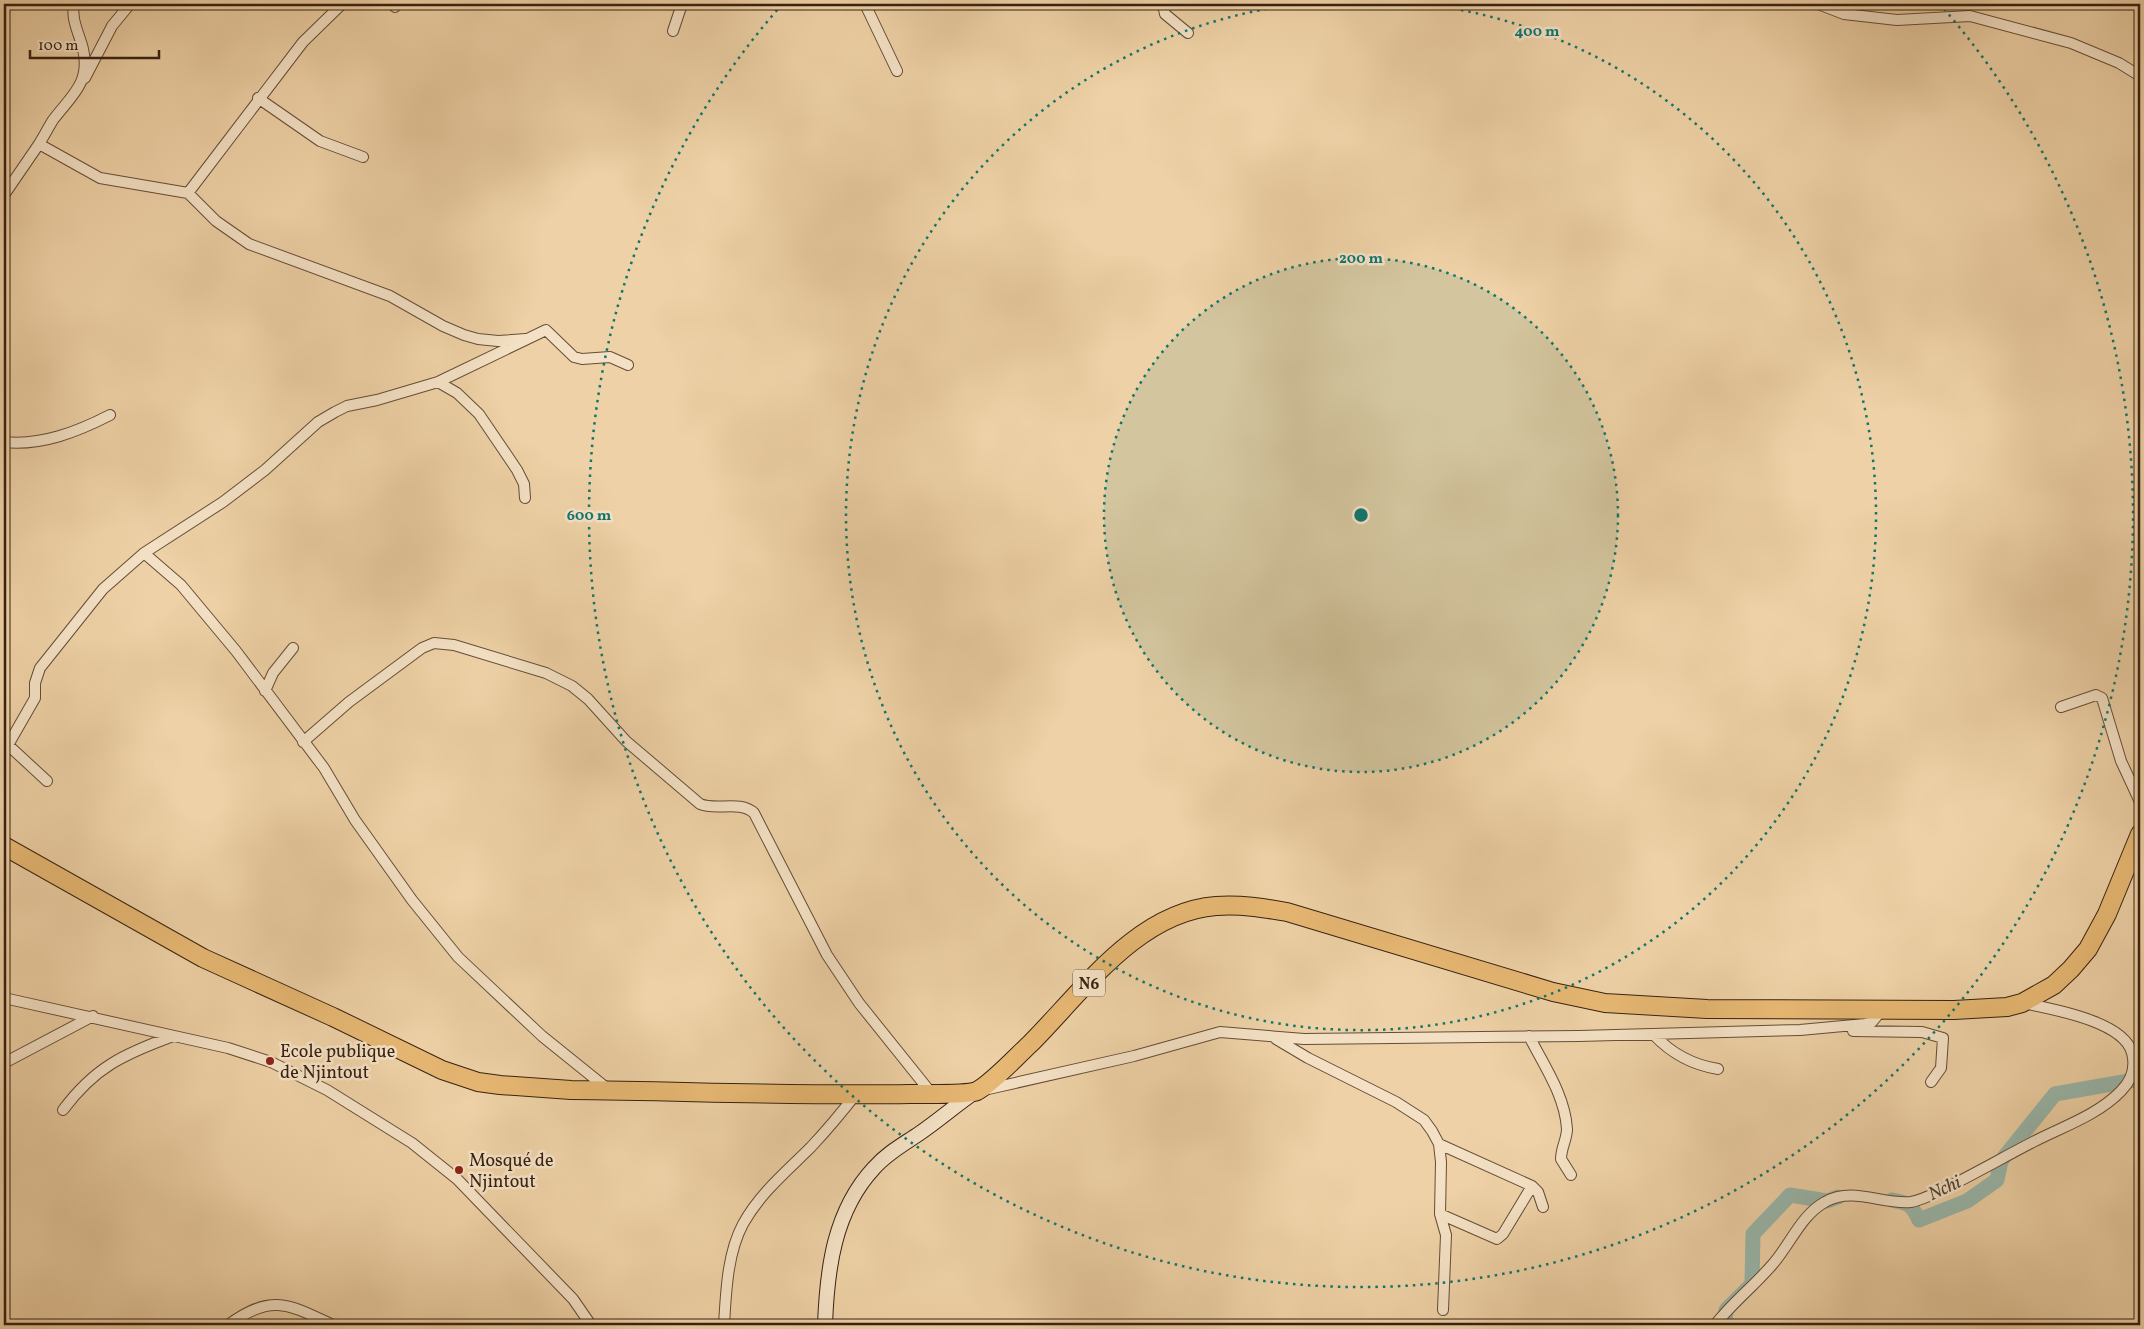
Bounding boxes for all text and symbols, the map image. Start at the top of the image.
text: 400 m [1515,22,1560,43]
scale bar [30,28,159,60]
text: 100 m [38,36,78,57]
text: 200 m [1339,249,1383,270]
text: 600 m [567,506,612,527]
centre of rings [1352,506,1370,524]
road number: N6 [1073,970,1105,996]
place label: Ecole publique de Njintout [280,1040,395,1086]
marker: Ecole publique de Njintout [264,1055,276,1067]
place label: Mosqué de Njintout [469,1149,553,1195]
marker: Mosqué de Njintout [453,1164,465,1176]
water label: Nchi [1924,1170,1966,1208]

